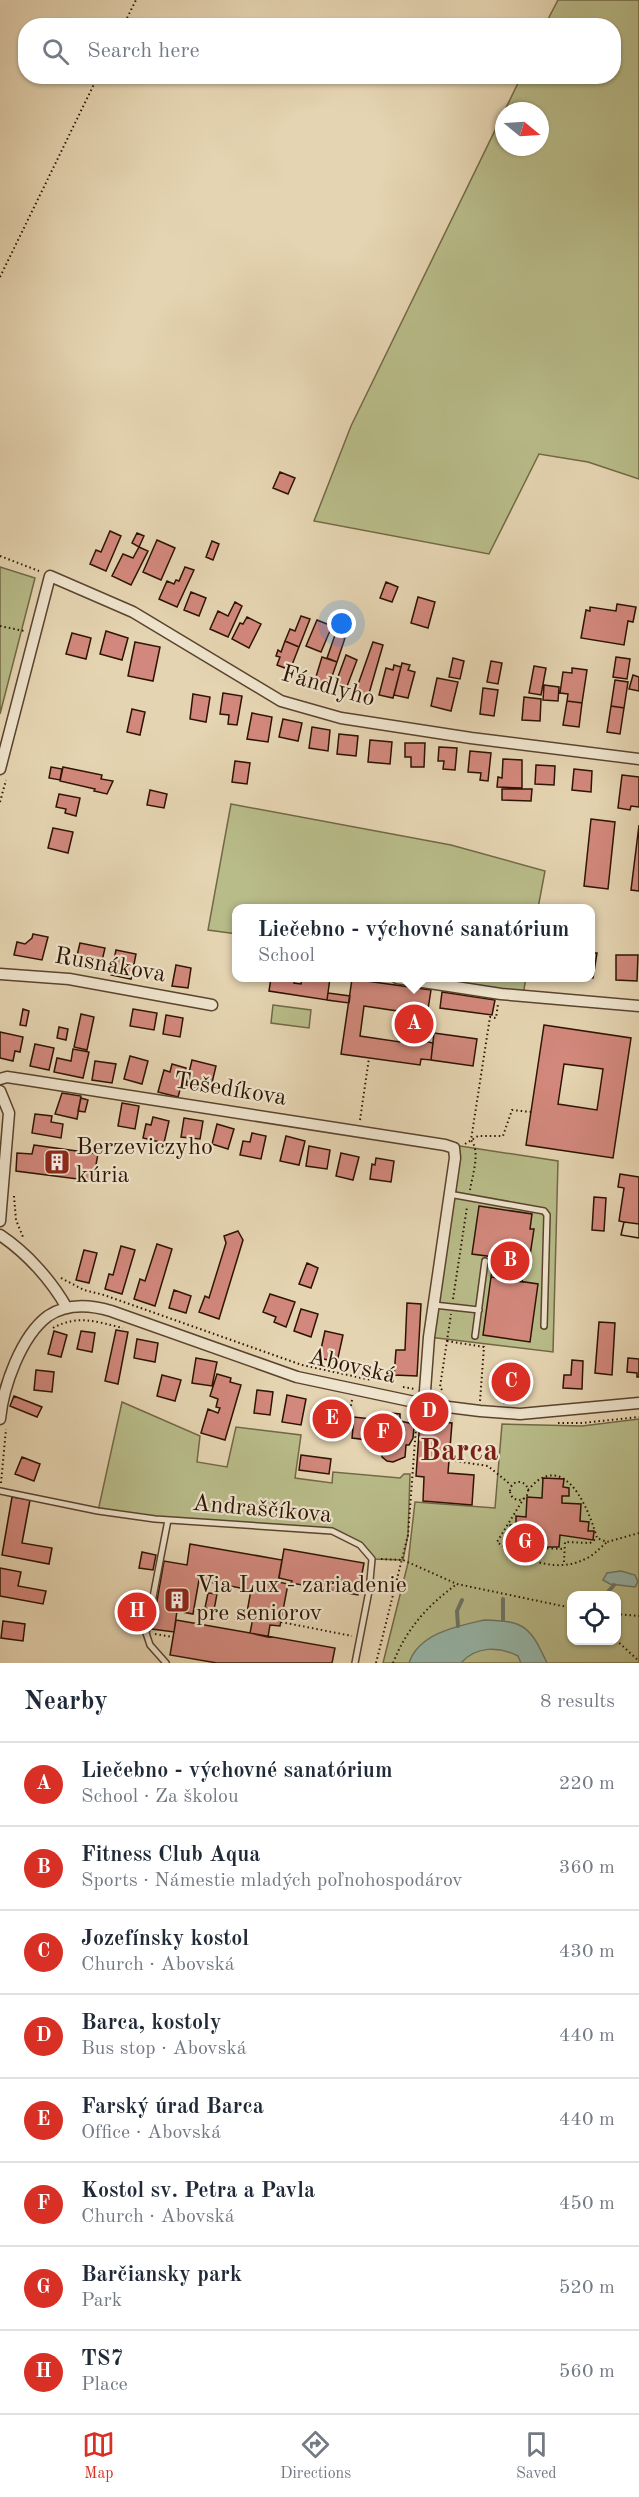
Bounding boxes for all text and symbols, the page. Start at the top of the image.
search box [18,18,621,84]
icon: search [39,35,72,68]
text: Search here [87,40,200,62]
north arrow [495,102,549,156]
your location [327,609,356,638]
street label: Fándlyho [278,662,378,712]
popup [232,904,595,982]
text: Liečebno - výchovné sanatórium [258,919,569,941]
street label: Rusnákova [53,944,168,988]
text: School [258,946,315,966]
pin: A [394,1002,434,1046]
street label: Tešedíkova [172,1069,288,1111]
place label: Berzeviczyho kúria [76,1136,213,1188]
building icon: Berzeviczyho kúria [42,1147,72,1177]
pin: B [490,1238,530,1284]
street label: Abovská [306,1345,398,1389]
pin: C [492,1360,530,1404]
pin: D [410,1390,448,1434]
pin: E [312,1396,352,1442]
pin: F [364,1410,403,1456]
district label: Barca [420,1437,498,1467]
street label: Andraščíkova [191,1492,333,1528]
pin: G [506,1520,544,1566]
place label: Via Lux - zariadenie pre seniorov [196,1574,407,1626]
building icon: Via Lux - zariadenie pre seniorov [162,1585,192,1615]
pin: H [118,1590,156,1634]
map controls [567,1591,621,1645]
button: locate [567,1591,621,1645]
text: Nearby [24,1689,108,1715]
text: 8 results [540,1692,615,1712]
text: Liečebno - výchovné sanatórium [81,1760,392,1782]
text: A [36,1774,51,1794]
text: 220 m [559,1774,615,1794]
text: School · Za školou [81,1787,239,1807]
text: Fitness Club Aqua [81,1844,261,1866]
text: B [36,1858,51,1878]
text: 360 m [559,1858,615,1878]
text: Sports · Námestie mladých poľnohospodárov [81,1871,463,1891]
text: Jozefínsky kostol [81,1928,249,1950]
text: C [37,1942,50,1962]
text: 430 m [559,1942,615,1962]
text: Church · Abovská [81,1955,235,1975]
text: Barca, kostoly [81,2012,221,2034]
text: D [36,2026,51,2046]
text: 440 m [559,2026,615,2046]
text: Bus stop · Abovská [81,2039,247,2059]
text: Farský úrad Barca [81,2096,264,2118]
text: E [37,2110,50,2130]
text: 440 m [559,2110,615,2130]
text: Office · Abovská [81,2123,221,2143]
text: Kostol sv. Petra a Pavla [81,2180,315,2202]
text: F [37,2194,50,2214]
text: 450 m [559,2194,615,2214]
text: Church · Abovská [81,2207,235,2227]
text: Barčiansky park [81,2264,242,2286]
text: G [36,2278,51,2298]
text: 520 m [559,2278,615,2298]
text: Park [81,2291,122,2311]
text: TS7 [81,2348,123,2370]
text: H [35,2362,52,2382]
text: 560 m [559,2362,615,2382]
text: Place [81,2375,128,2395]
tab: Map [82,2428,115,2484]
tab: Directions [280,2428,351,2484]
tab: Saved [516,2428,557,2484]

